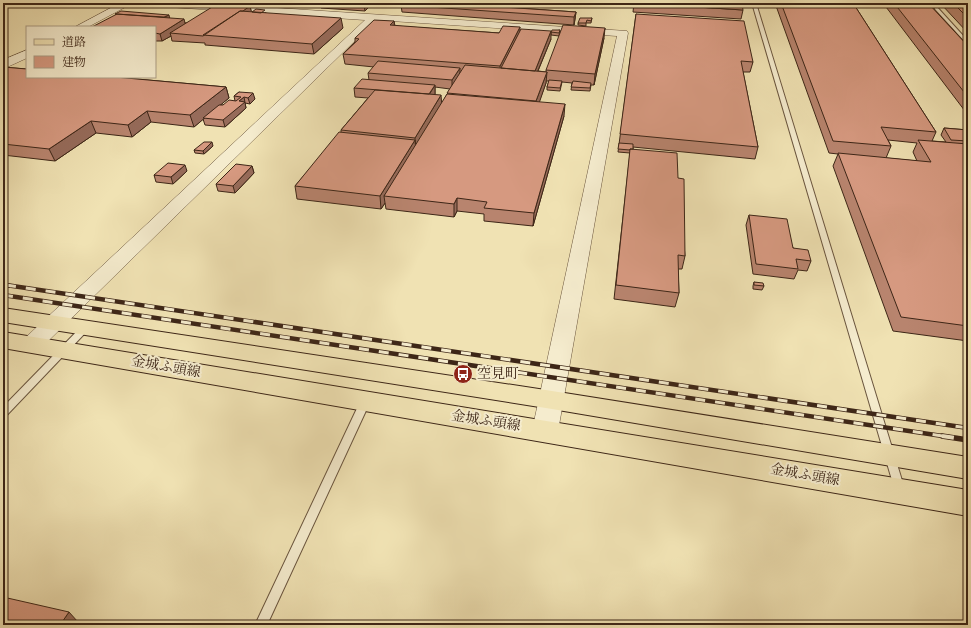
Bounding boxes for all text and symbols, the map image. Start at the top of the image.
legend [26,26,156,78]
text: 道路 [62,35,86,50]
text: 建物 [62,55,86,70]
street label: 金城ふ頭線 [130,352,202,382]
bus stop icon: 空見町 [452,363,474,385]
place label: 空見町 [477,365,519,383]
street label: 金城ふ頭線 [450,407,522,435]
street label: 金城ふ頭線 [769,460,841,490]

